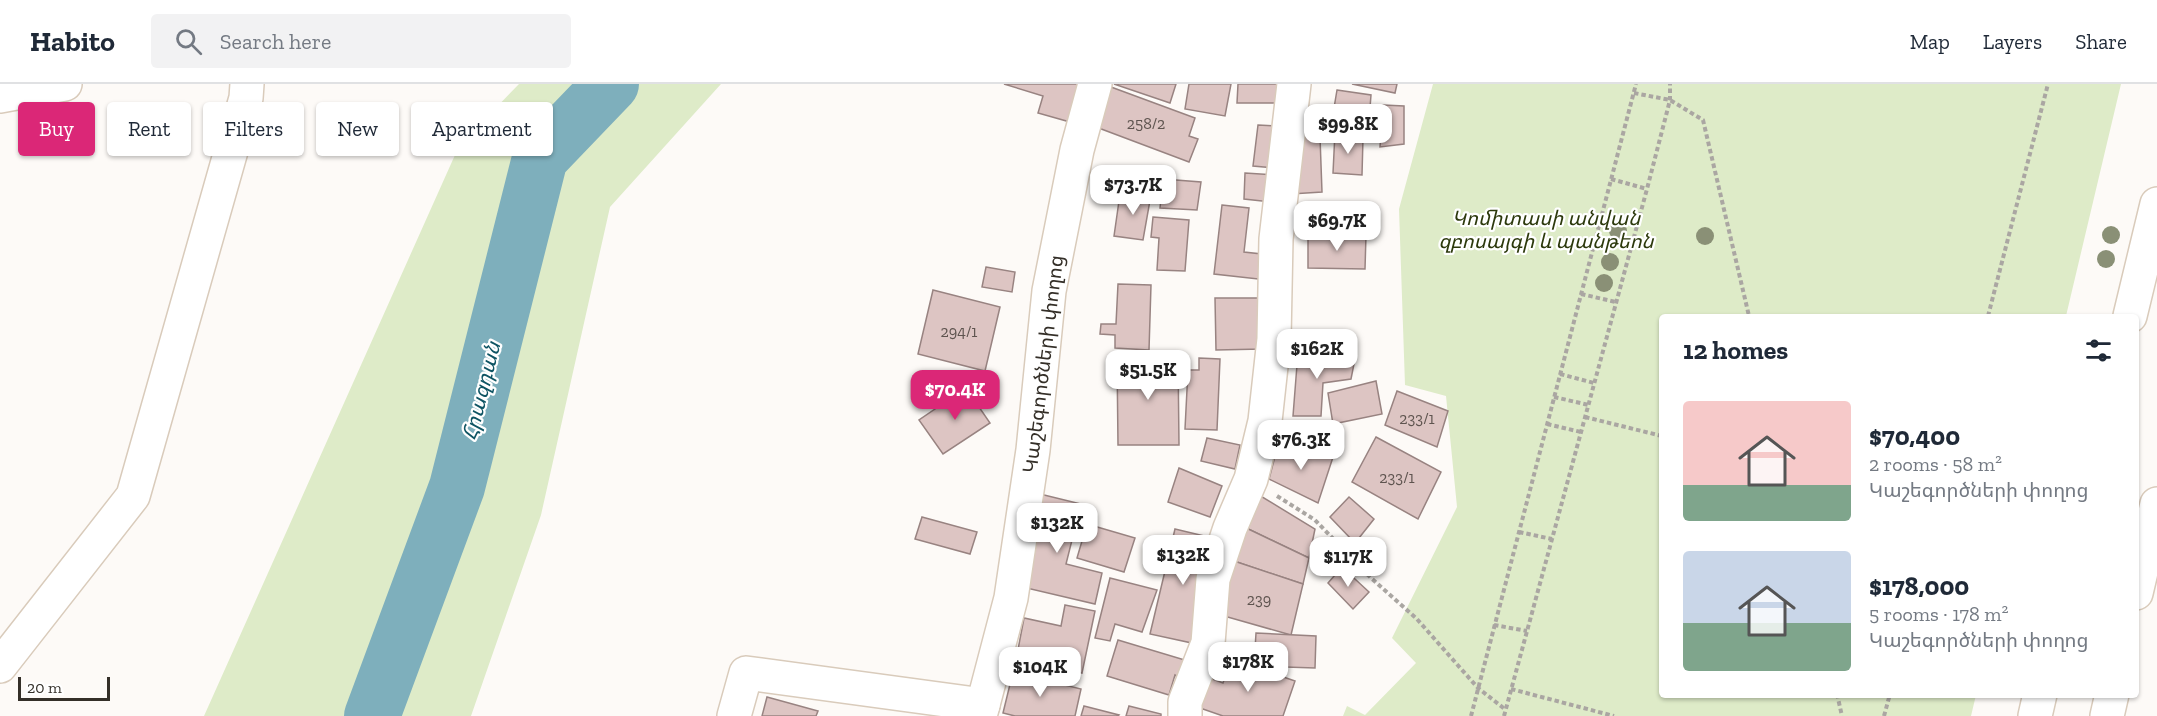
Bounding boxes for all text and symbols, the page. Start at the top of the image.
search box [151,14,571,68]
text: Habito [30,25,115,58]
icon: search [172,25,205,58]
text: Search here [220,28,331,55]
text: Map [1910,29,1950,54]
text: Layers [1983,29,2042,54]
text: Share [2075,29,2127,54]
chip: Buy [18,102,95,156]
chip: Rent [107,102,191,156]
chip: Filters [203,102,304,156]
chip: New [316,102,399,156]
chip: Apartment [411,102,553,156]
pin: $99.8K [1299,104,1397,155]
text: $99.8K [1318,111,1378,135]
house number: 258/2 [1127,114,1165,133]
pin: $73.7K [1084,165,1182,216]
text: $73.7K [1104,172,1162,196]
pin: $69.7K [1288,201,1386,252]
park label: Կոմիտասի անվան զբոսայգի և պանթեոն [1438,206,1655,253]
text: $69.7K [1308,208,1366,232]
street label: Կաշեգործների փողոց [1018,254,1068,474]
house number: 294/1 [941,322,977,341]
pin: $162K [1275,329,1359,380]
text: 12 homes [1683,334,1788,366]
icon: filters [2082,334,2115,367]
text: $162K [1291,336,1343,360]
water label: Հրազդան [457,338,506,443]
pin: $51.5K [1099,350,1197,401]
text: $51.5K [1120,357,1176,381]
pin: $70.4K [906,370,1004,421]
text: $70.4K [925,377,985,401]
house number: 233/1 [1399,409,1435,428]
pin: $76.3K [1252,420,1350,471]
text: $70,400 [1869,420,1960,452]
icon: home [1731,425,1803,497]
text: $76.3K [1271,427,1331,451]
text: 2 rooms · 58 m² [1869,452,2002,476]
house number: 233/1 [1379,468,1415,487]
text: Կաշեգործների փողոց [1869,478,2089,502]
pin: $132K [1015,503,1099,554]
text: $132K [1031,510,1083,534]
pin: $132K [1141,535,1225,586]
pin: $117K [1306,537,1390,588]
text: $132K [1157,542,1209,566]
text: $117K [1324,544,1372,568]
text: $178,000 [1869,570,1969,602]
icon: home [1731,575,1803,647]
house number: 239 [1247,590,1271,609]
text: 5 rooms · 178 m² [1869,602,2008,626]
text: Կաշեգործների փողոց [1869,628,2089,652]
pin: $178K [1206,642,1290,693]
pin: $104K [998,647,1082,698]
text: $178K [1222,649,1274,673]
text: $104K [1013,654,1067,678]
scale bar [18,674,110,702]
text: 20 m [27,678,62,697]

